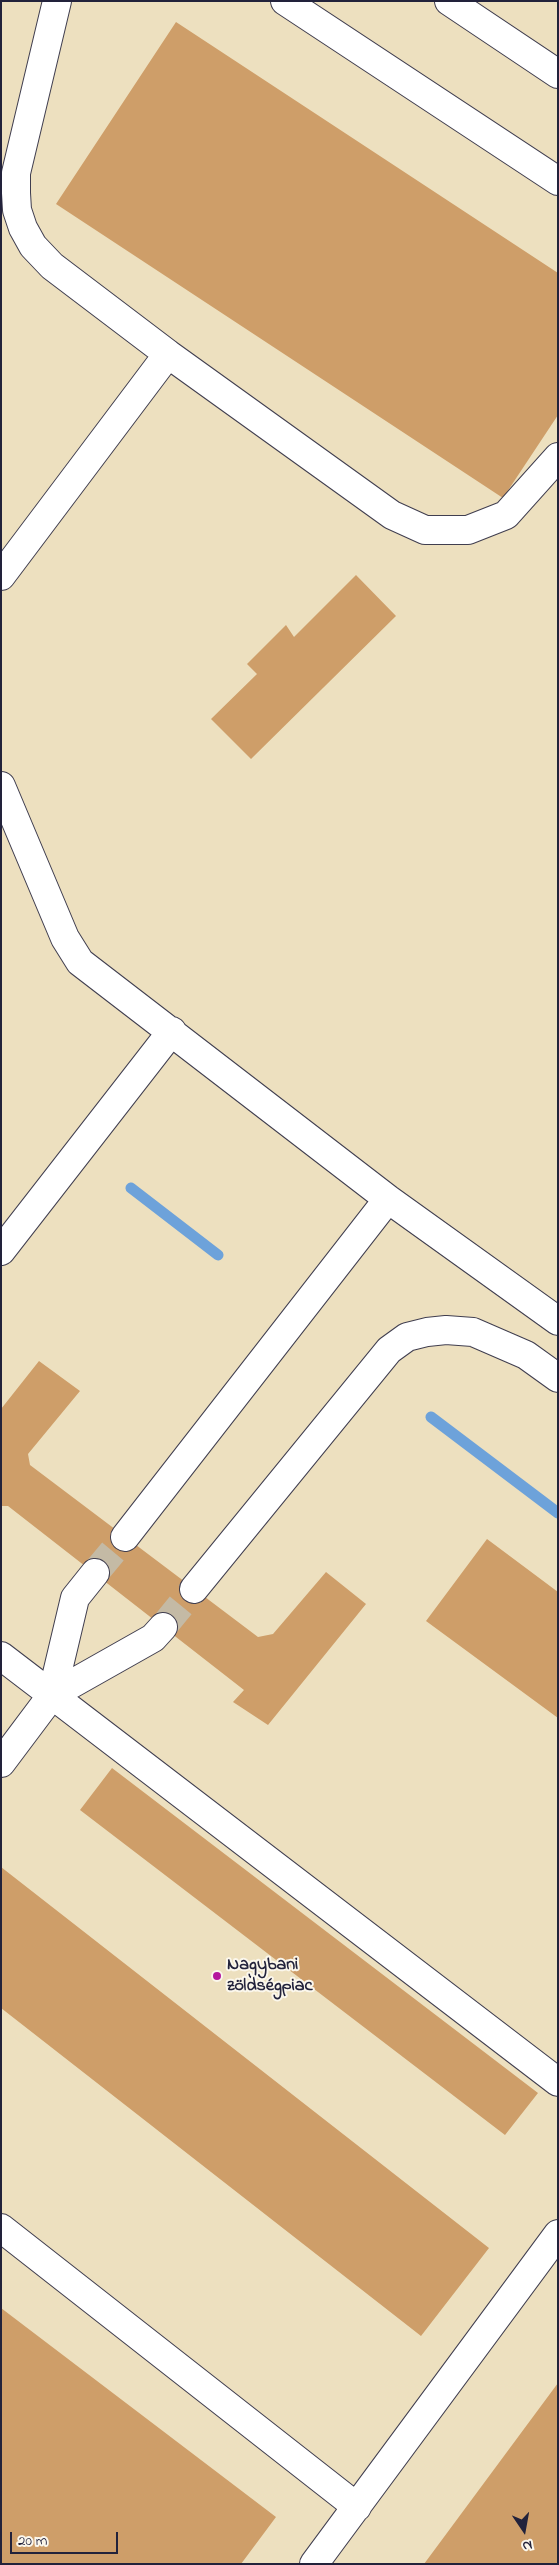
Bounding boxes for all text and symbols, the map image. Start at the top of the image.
place label: Nagybani zöldségpiac [227,1955,313,1998]
marker: Nagybani zöldségpiac [211,1970,223,1982]
north arrow [499,2505,549,2555]
scale bar [12,2522,120,2554]
text: 20 m [18,2530,47,2552]
text: N [520,2534,534,2556]

